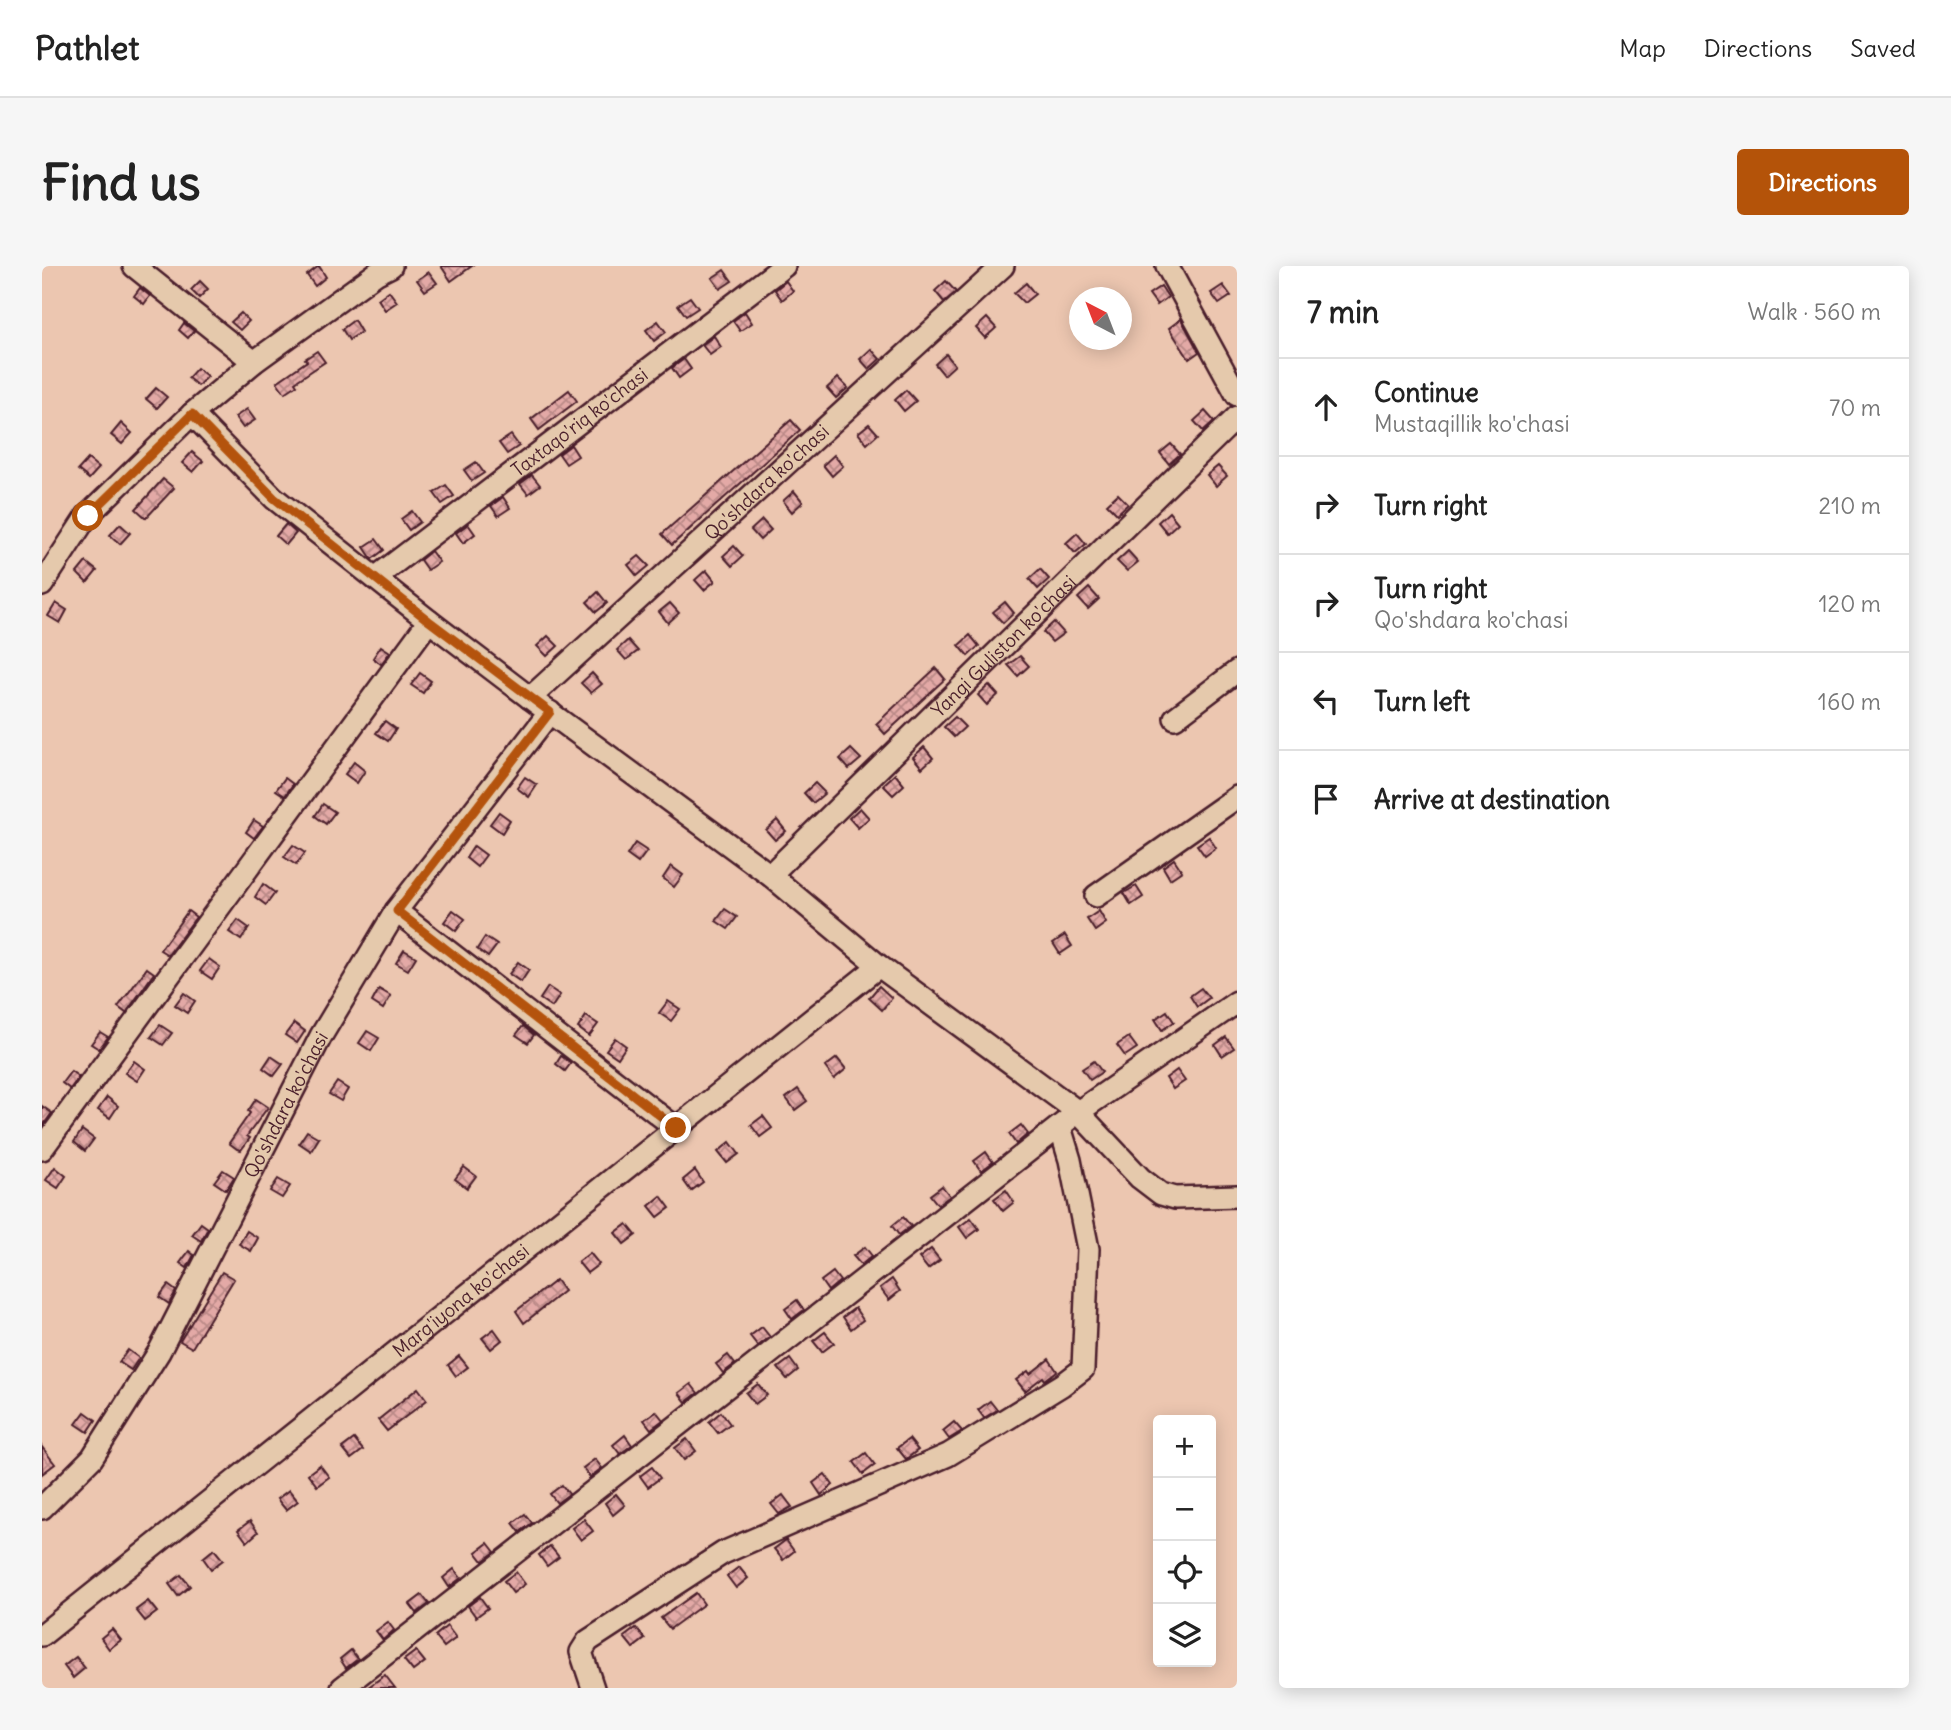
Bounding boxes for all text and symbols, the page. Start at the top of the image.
text: Pathlet [35,27,139,69]
text: Map [1619,33,1666,63]
text: Directions [1704,33,1812,63]
text: Saved [1850,33,1916,63]
button: Directions [1737,149,1909,215]
text: Find us [42,152,200,213]
north arrow [1069,287,1132,350]
text: 7 min [1307,293,1379,331]
text: Walk · 560 m [1748,297,1881,326]
street label: Taxtaqo'riq ko'chasi [506,362,652,482]
text: Continue [1374,376,1479,409]
icon: ahead [1307,388,1345,426]
text: 70 m [1829,393,1881,422]
text: Mustaqillik ko'chasi [1374,409,1570,438]
street label: Qo'shdara ko'chasi [699,419,834,545]
icon: right [1307,486,1345,524]
text: Turn right [1374,489,1487,522]
text: 210 m [1818,491,1881,520]
route start [72,500,103,531]
street label: Yangi Guliston ko'chasi [926,570,1081,722]
text: Turn right [1374,572,1487,605]
icon: right [1307,584,1345,622]
text: 120 m [1818,589,1881,618]
text: Qo'shdara ko'chasi [1374,605,1568,634]
icon: left [1307,682,1345,720]
text: Turn left [1374,685,1470,718]
text: 160 m [1818,687,1881,716]
icon: arrive [1307,780,1345,818]
text: Arrive at destination [1374,783,1610,816]
street label: Qo'shdara ko'chasi [238,1027,333,1182]
route end [660,1112,691,1143]
street label: Marg'iyona ko'chasi [388,1239,534,1362]
map controls [1153,1415,1216,1667]
button: + [1153,1415,1216,1478]
button: − [1153,1478,1216,1541]
button: locate [1153,1541,1216,1604]
button: layers [1153,1604,1216,1667]

